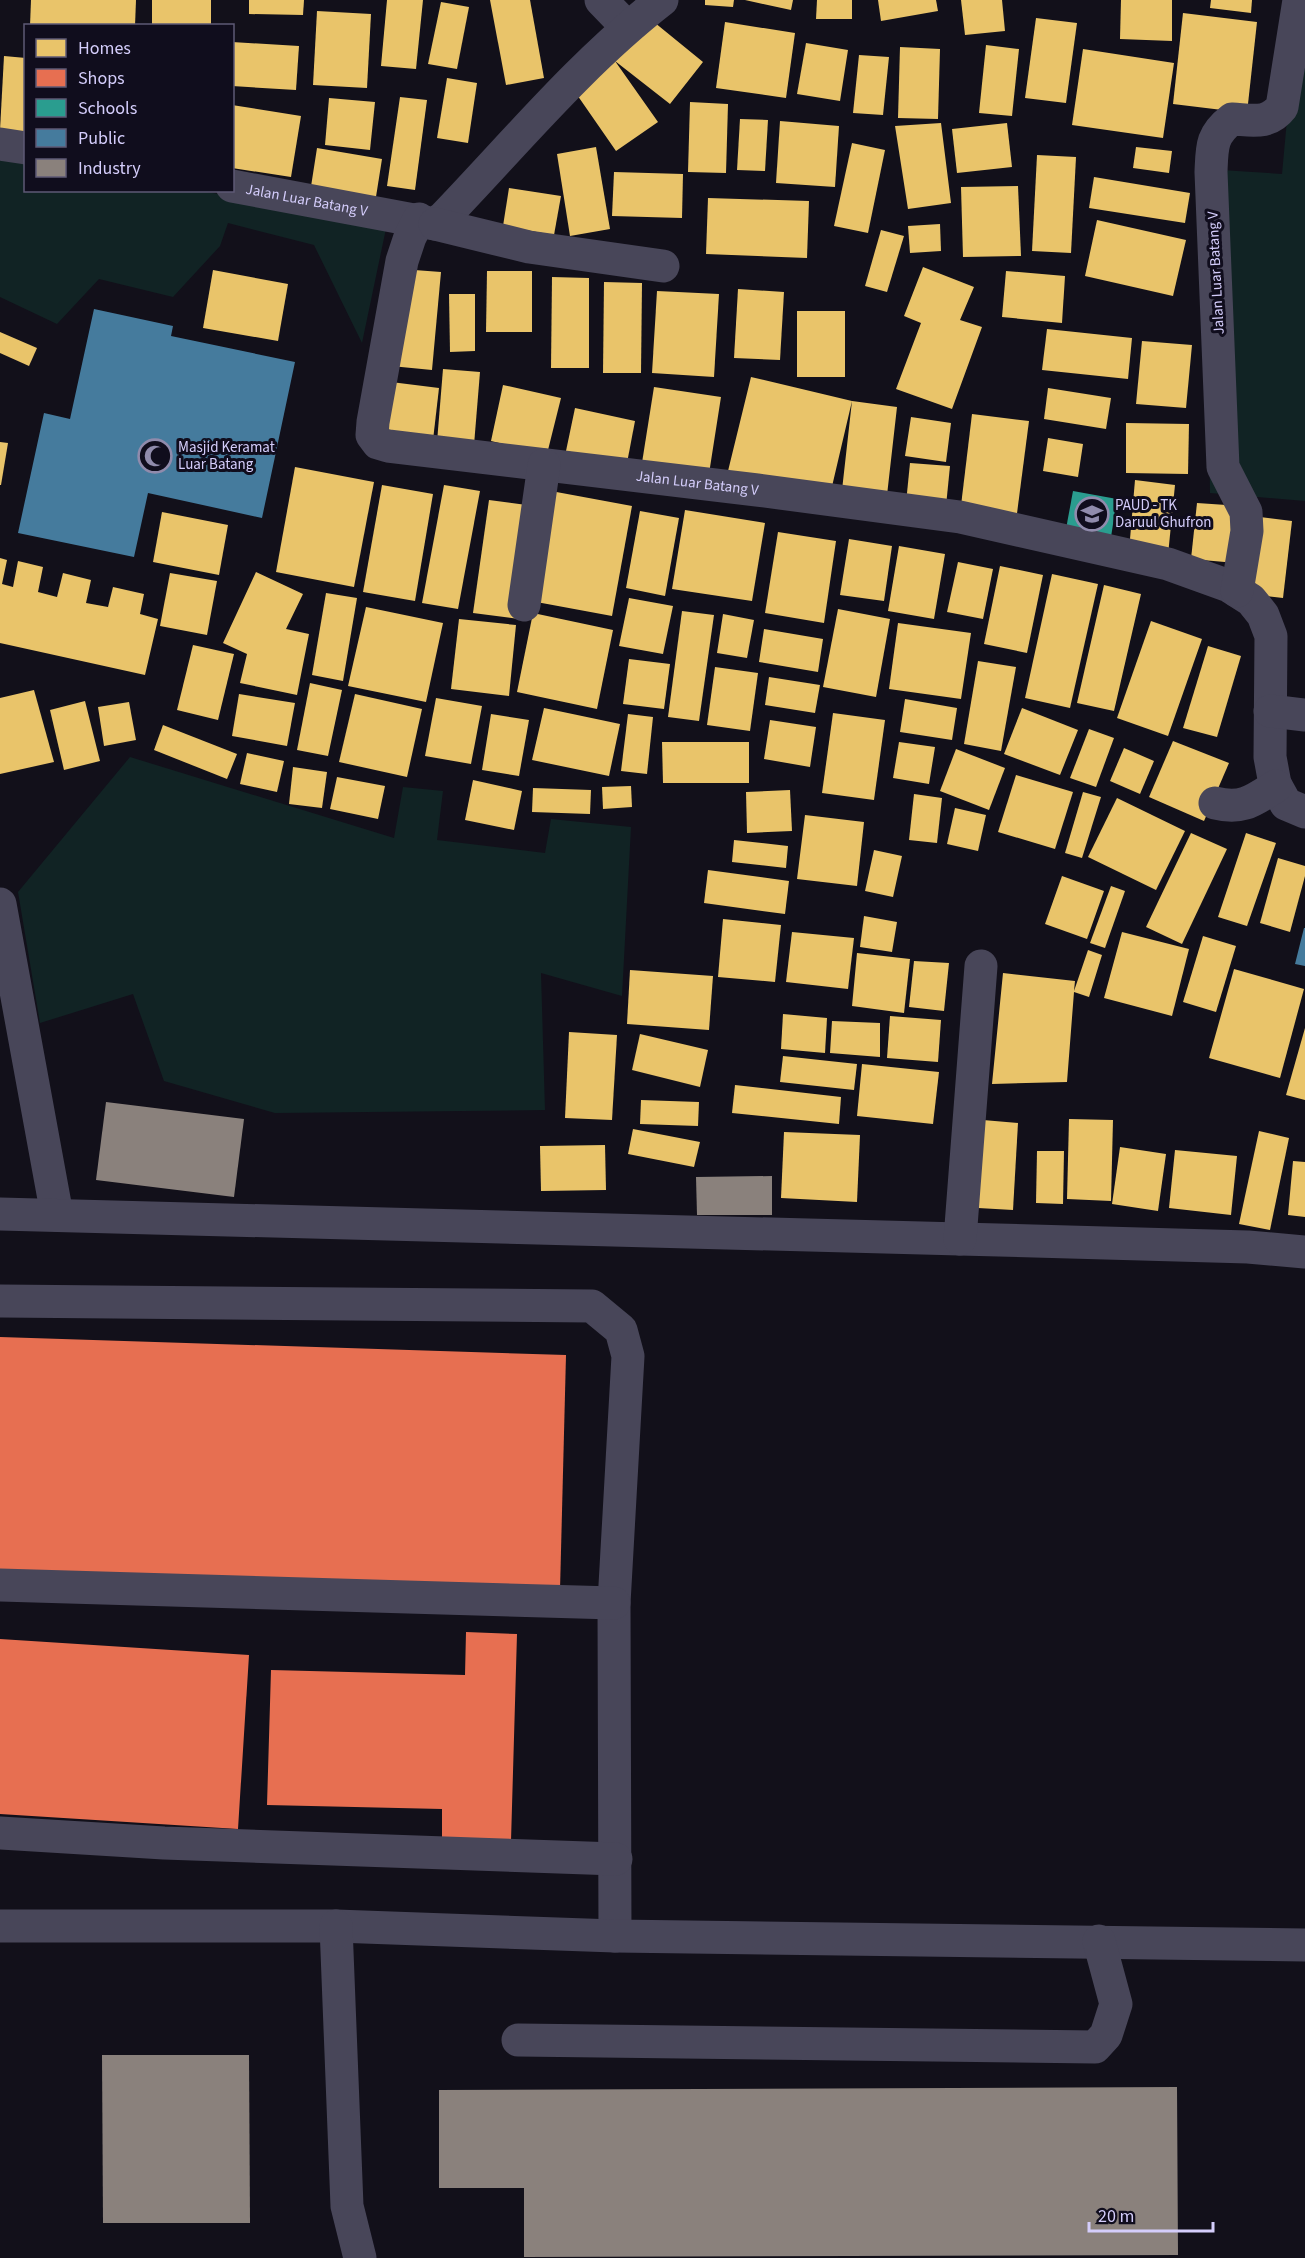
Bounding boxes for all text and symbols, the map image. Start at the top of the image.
legend [24,24,234,192]
text: Homes [78,36,131,61]
text: Shops [78,66,125,91]
text: Schools [78,96,137,121]
text: Public [78,126,125,151]
text: Industry [78,156,141,181]
street label: Jalan Luar Batang V [244,178,370,222]
street label: Jalan Luar Batang V [1202,211,1230,335]
place label: Masjid Keramat Luar Batang [178,437,275,475]
mosque icon: Masjid Keramat Luar Batang [137,438,173,474]
street label: Jalan Luar Batang V [635,465,760,501]
place label: PAUD - TK Daruul Ghufron [1115,495,1211,533]
school or university icon: PAUD - TK Daruul Ghufron [1074,496,1110,532]
scale bar [1089,2195,1214,2233]
text: 20 m [1098,2204,1134,2229]

